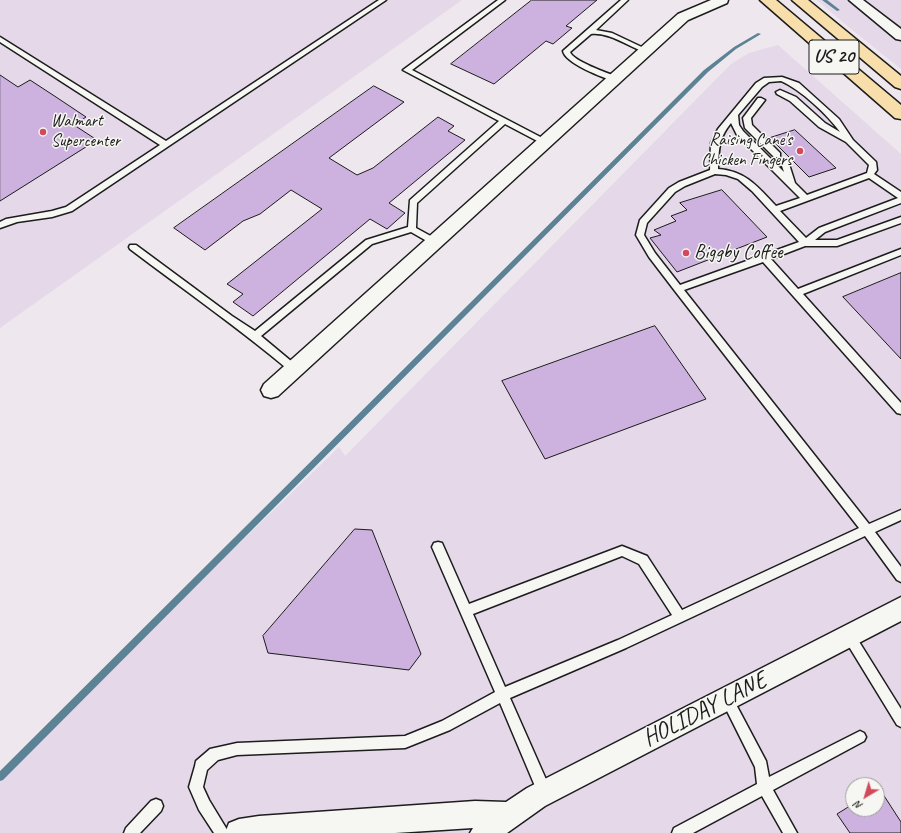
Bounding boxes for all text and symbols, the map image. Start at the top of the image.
road number: US 20 [809,40,859,74]
place label: Walmart Supercenter [51,112,120,152]
marker: Walmart Supercenter [38,127,48,137]
place label: Raising Cane's Chicken Fingers [701,131,792,171]
marker: Raising Cane's Chicken Fingers [795,146,805,156]
place label: Biggby Coffee [694,241,782,265]
marker: Biggby Coffee [681,248,691,258]
street label: HOLIDAY LANE [638,666,772,754]
north arrow [845,777,885,817]
text: N [851,798,865,813]

